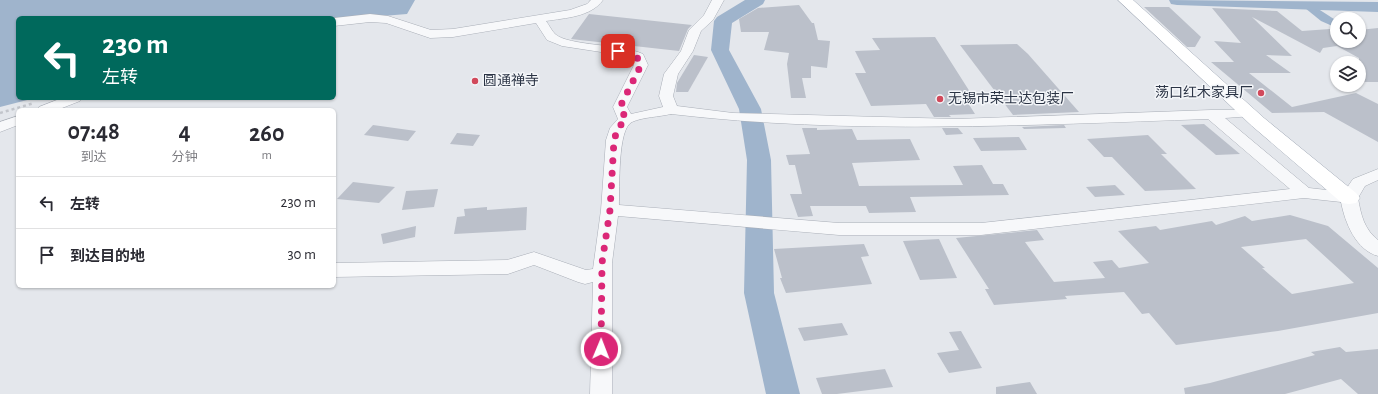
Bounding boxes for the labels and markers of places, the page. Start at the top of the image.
pin [601,34,635,68]
place label: 圆通禅寺 [483,73,539,88]
marker: 圆通禅寺 [470,76,480,86]
place label: 荡口红木家具厂 [1155,84,1253,100]
marker: 荡口红木家具厂 [1256,88,1266,98]
place label: 无锡市荣士达包装厂 [948,91,1074,106]
marker: 无锡市荣士达包装厂 [935,94,945,104]

